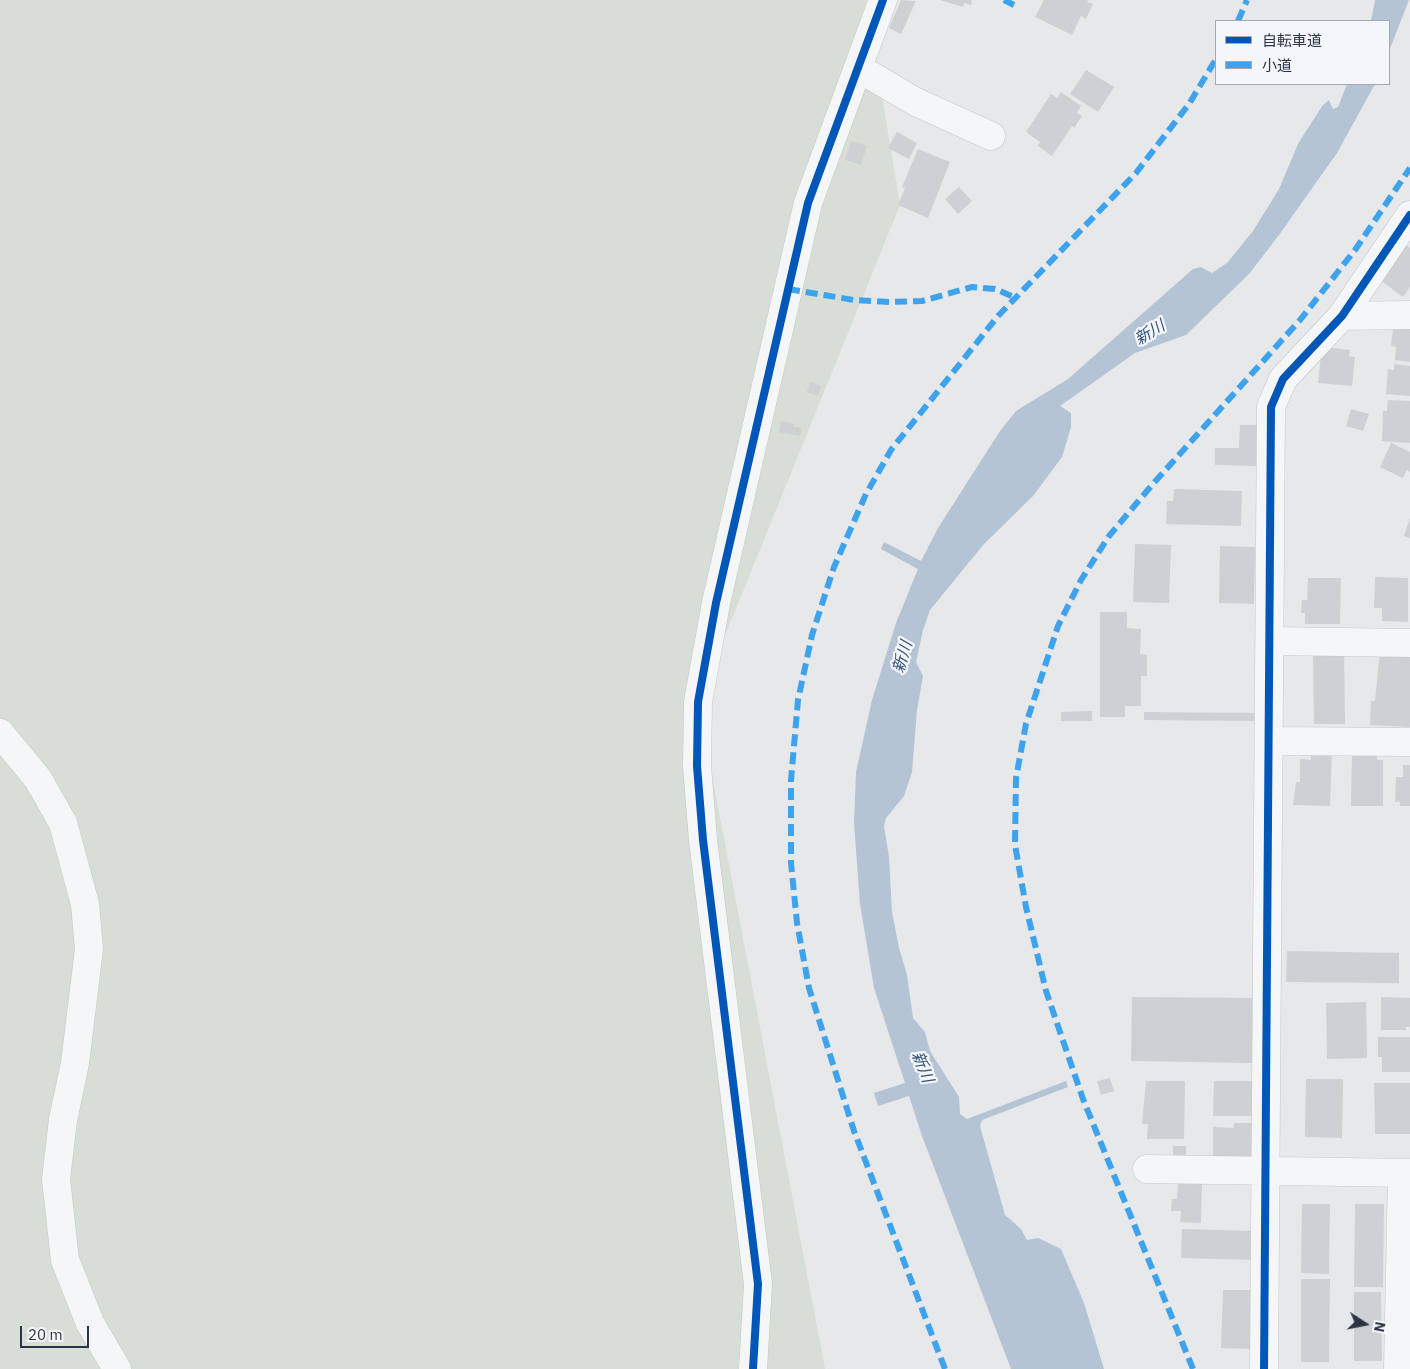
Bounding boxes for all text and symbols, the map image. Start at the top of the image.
legend [1215,20,1390,85]
text: 自転車道 [1262,31,1322,50]
text: 小道 [1262,56,1292,75]
water label: 新川 [1131,317,1169,349]
water label: 新川 [889,639,917,675]
water label: 新川 [907,1049,937,1085]
north arrow [1340,1299,1390,1349]
scale bar [22,1316,91,1348]
text: N [1370,1320,1390,1334]
text: 20 m [28,1325,63,1344]

